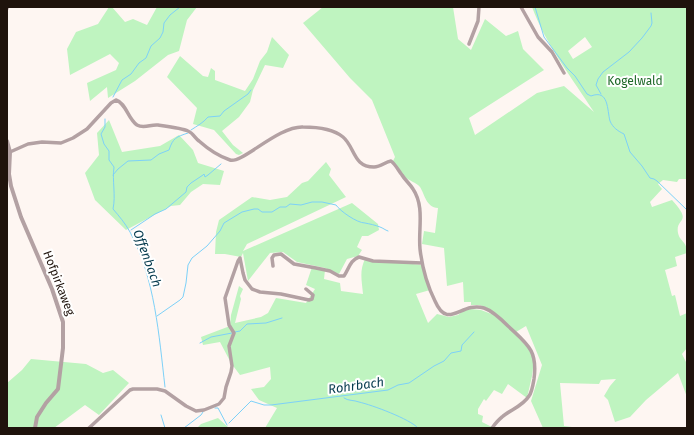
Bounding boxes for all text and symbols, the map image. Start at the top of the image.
park label: Kogelwald [607,74,663,88]
water label: Offenbach [130,227,165,289]
street label: Hofpirkaweg [40,249,78,318]
water label: Rohrbach [327,374,385,397]

